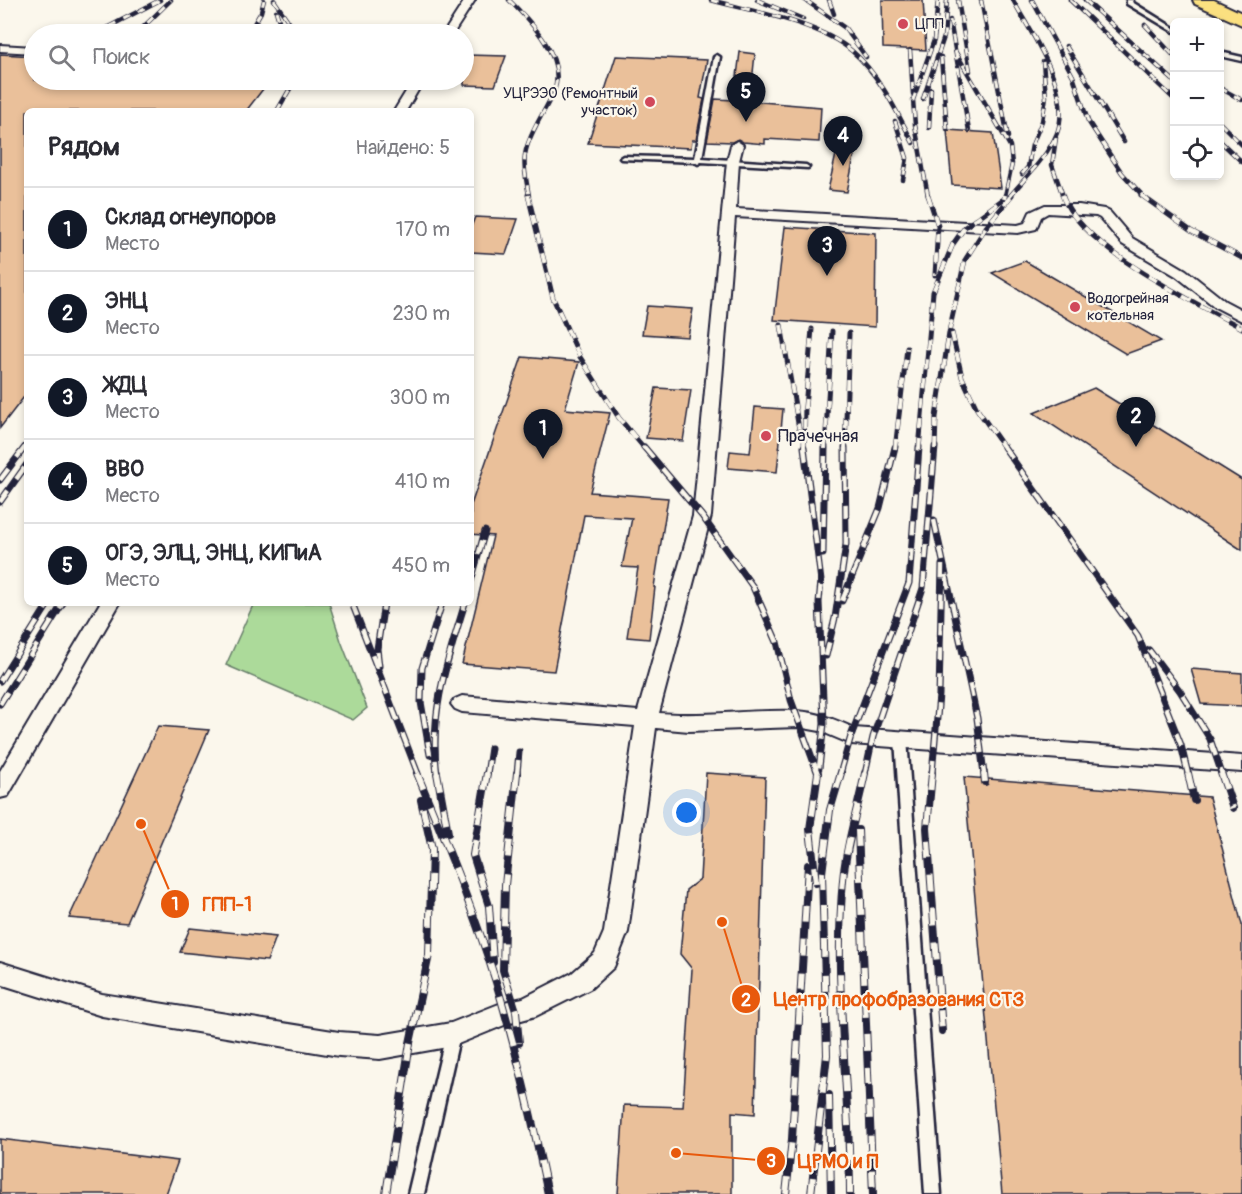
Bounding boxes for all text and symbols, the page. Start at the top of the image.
place label: ЦПП [915,15,944,34]
marker: ЦПП [896,17,910,31]
map controls [1170,18,1224,180]
button: + [1170,18,1224,72]
search box [24,24,474,90]
icon: search [45,41,78,74]
text: Поиск [93,43,150,71]
pin: 5 [726,72,766,122]
button: − [1170,72,1224,126]
place label: УЦРЭЭО (Ремонтный участок) [503,84,638,120]
marker: УЦРЭЭО (Ремонтный участок) [643,95,657,109]
pin: 4 [824,116,862,166]
button: locate [1170,126,1224,180]
text: Рядом [48,131,120,163]
text: Найдено: 5 [355,135,450,160]
text: Склад огнеупоров [105,203,276,231]
text: 1 [64,217,71,242]
text: 170 m [396,217,450,242]
pin: 3 [808,226,846,276]
text: Место [105,231,160,256]
text: ЭНЦ [105,287,148,315]
place label: Водогрейная котельная [1087,289,1169,325]
marker: Водогрейная котельная [1068,300,1082,314]
text: 2 [62,301,73,326]
text: 230 m [393,301,450,326]
text: Место [105,315,160,340]
text: ЖДЦ [105,371,147,399]
text: 3 [62,385,73,410]
text: 300 m [389,385,450,410]
pin: 2 [1116,398,1156,447]
text: Место [105,399,160,424]
pin: 1 [524,410,562,459]
place label: Прачечная [778,425,859,448]
marker: Прачечная [759,429,773,443]
text: ВВО [105,455,144,483]
text: 4 [62,469,73,494]
text: 410 m [395,469,450,494]
text: Место [105,483,160,508]
text: ОГЭ, ЭЛЦ, ЭНЦ, КИПиА [105,539,322,567]
text: 5 [62,553,73,578]
text: 450 m [392,553,450,578]
text: Место [105,567,160,592]
your location [672,798,701,827]
callout: ГПП-1 [160,885,264,923]
text: ГПП-1 [202,892,252,917]
text: 1 [171,893,179,916]
callout: Центр профобразования СТЗ [731,980,1036,1018]
text: Центр профобразования СТЗ [774,987,1024,1012]
text: 2 [741,989,751,1012]
callout: ЦРМО и П [756,1142,891,1180]
text: ЦРМО и П [798,1149,878,1174]
text: 3 [766,1150,776,1173]

